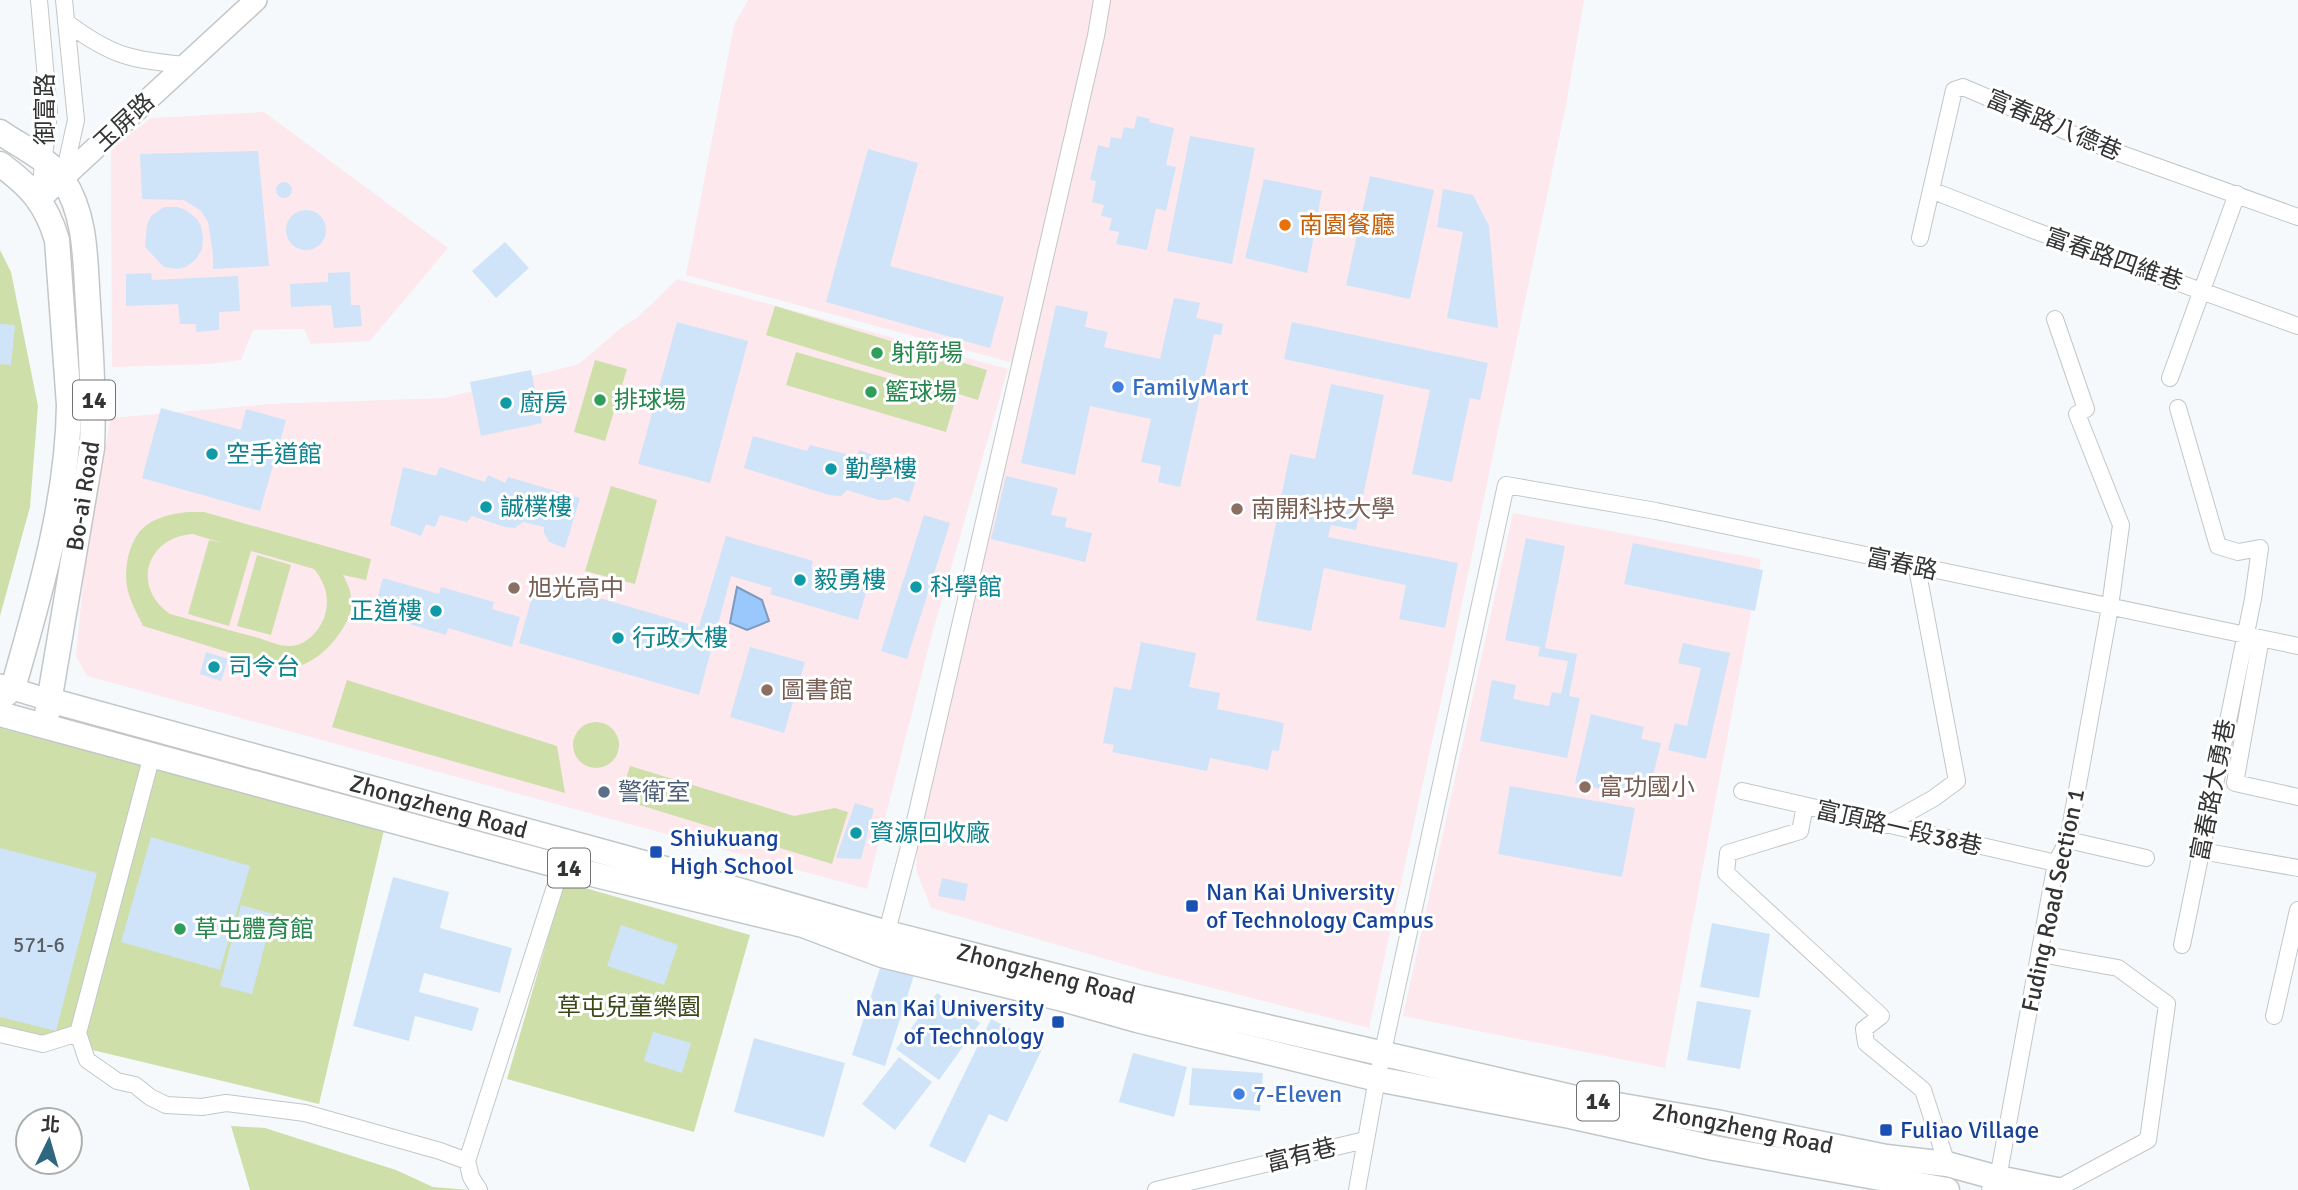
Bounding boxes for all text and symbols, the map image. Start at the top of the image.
street label: 御富路 [30,73,60,145]
street label: 富春路八德巷 [1982,83,2126,167]
street label: 玉屏路 [87,86,161,158]
place label: 南園餐廳 [1299,210,1395,240]
marker: 南園餐廳 [1277,217,1293,233]
street label: 富春路四維巷 [2041,221,2187,297]
place label: 射箭場 [891,338,963,368]
marker: 射箭場 [869,345,885,361]
place label: FamilyMart [1132,372,1249,402]
place label: 籃球場 [885,377,957,407]
marker: FamilyMart [1110,379,1126,395]
road number: 14 [73,380,115,420]
marker: 籃球場 [863,384,879,400]
place label: 排球場 [614,385,686,415]
place label: 廚房 [520,388,568,418]
marker: 排球場 [592,392,608,408]
marker: 廚房 [498,395,514,411]
street label: Bo-ai Road [60,439,106,553]
place label: 空手道館 [226,439,322,469]
marker: 空手道館 [204,446,220,462]
place label: 勤學樓 [845,454,917,484]
marker: 勤學樓 [823,461,839,477]
place label: 誠樸樓 [500,492,572,522]
place label: 南開科技大學 [1251,494,1395,524]
marker: 誠樸樓 [478,499,494,515]
marker: 南開科技大學 [1229,501,1245,517]
street label: 富春路 [1864,542,1940,586]
place label: 毅勇樓 [814,565,886,595]
marker: 毅勇樓 [792,572,808,588]
place label: 科學館 [930,572,1002,602]
place label: 旭光高中 [528,573,624,603]
marker: 科學館 [908,579,924,595]
marker: 旭光高中 [506,580,522,596]
place label: 正道樓 [350,596,422,626]
marker: 正道樓 [428,603,444,619]
place label: 行政大樓 [632,623,728,653]
marker: 行政大樓 [610,630,626,646]
place label: 司令台 [228,652,300,682]
marker: 司令台 [206,659,222,675]
place label: 圖書館 [781,675,853,705]
marker: 圖書館 [759,682,775,698]
street label: 富春路大勇巷 [2185,716,2241,864]
street label: Zhongzheng Road [346,768,531,845]
place label: 富功國小 [1599,772,1695,802]
place label: 警衛室 [618,777,690,807]
marker: 富功國小 [1577,779,1593,795]
marker: 警衛室 [596,784,612,800]
street label: Fuding Road Section 1 [2015,786,2091,1014]
street label: 富頂路一段38巷 [1813,794,1985,862]
place label: 資源回收廠 [870,818,990,848]
place label: Shiukuang High School [670,823,793,881]
marker: 資源回收廠 [848,825,864,841]
marker: Shiukuang High School [648,844,664,860]
road number: 14 [548,848,590,888]
place label: Nan Kai University of Technology Campus [1206,877,1434,935]
marker: Nan Kai University of Technology Campus [1184,898,1200,914]
place label: 草屯體育館 [194,914,314,944]
marker: 草屯體育館 [172,921,188,937]
house number: 571-6 [13,932,65,958]
street label: Zhongzheng Road [954,936,1138,1011]
park label: 草屯兒童樂園 [557,992,701,1022]
place label: Nan Kai University of Technology [855,993,1044,1051]
marker: Nan Kai University of Technology [1050,1014,1066,1030]
place label: 7-Eleven [1253,1079,1342,1109]
road number: 14 [1577,1082,1619,1120]
marker: 7-Eleven [1231,1086,1247,1102]
street label: Zhongzheng Road [1650,1096,1836,1161]
north arrow [14,1106,84,1176]
text: 北 [40,1112,61,1138]
place label: Fuliao Village [1900,1115,2039,1145]
marker: Fuliao Village [1878,1122,1894,1138]
street label: 富有巷 [1262,1132,1340,1178]

